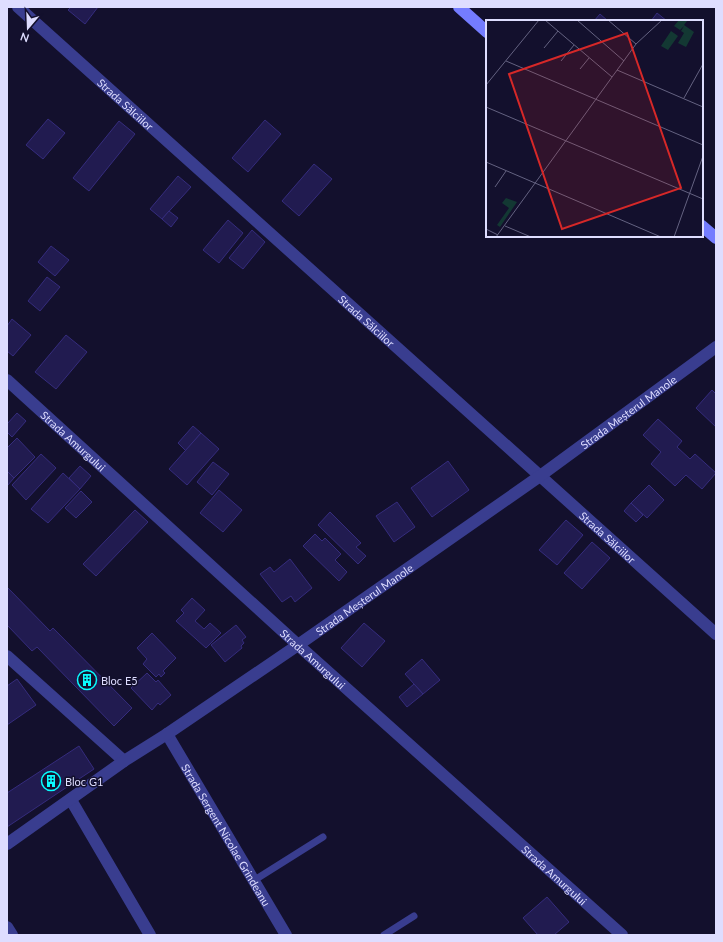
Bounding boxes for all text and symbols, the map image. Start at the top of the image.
north arrow [8,8,48,48]
inset map [486,20,703,237]
text: N [18,30,31,45]
street label: Strada Sălciilor [95,75,157,132]
street label: Strada Sălciilor [336,292,398,349]
street label: Strada Meșterul Manole [578,372,679,451]
street label: Strada Amurgului [38,408,109,474]
street label: Strada Sălciilor [577,508,639,565]
street label: Strada Meșterul Manole [313,560,415,637]
street label: Strada Amurgului [278,626,349,691]
building icon: Bloc E5 [76,669,98,691]
place label: Bloc E5 [101,674,138,687]
street label: Strada Sergent Nicolae Grindeanu [179,761,274,908]
building icon: Bloc G1 [40,770,62,792]
place label: Bloc G1 [65,775,103,788]
street label: Strada Amurgului [519,842,590,907]

